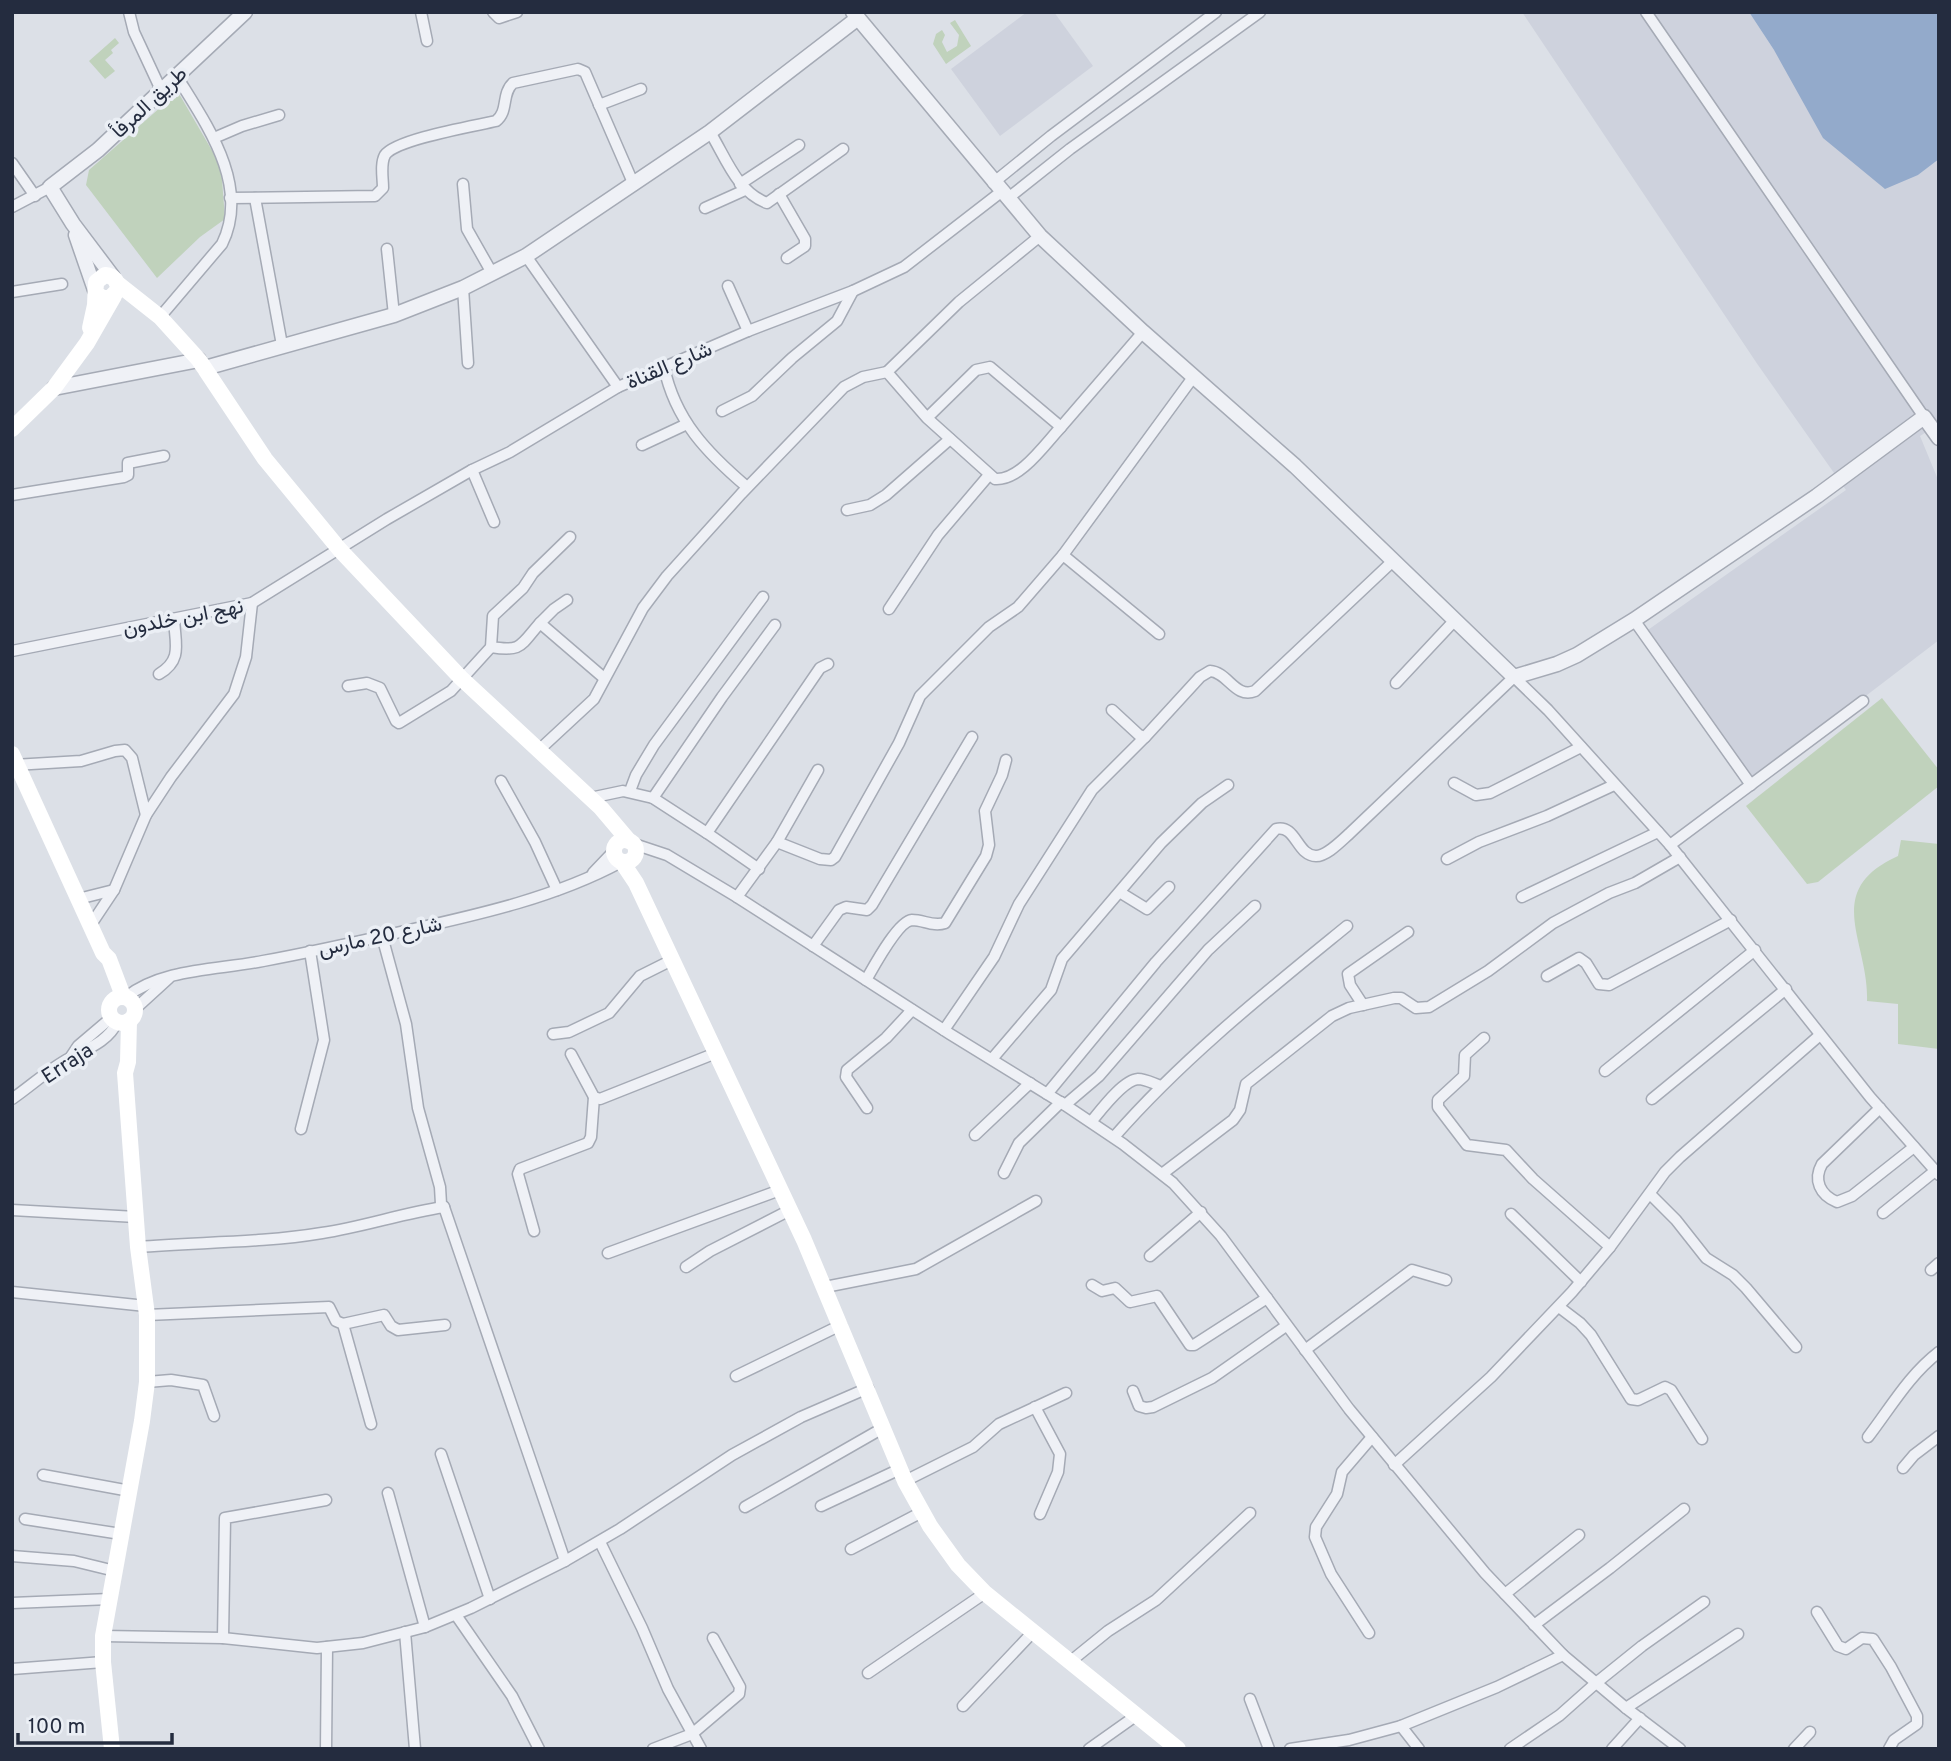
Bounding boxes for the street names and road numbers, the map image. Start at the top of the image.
street label: طريق المرفأ [106,61,194,145]
street label: شارع القناة [622,336,717,397]
street label: نهج ابن خلدون [121,594,246,643]
street label: شارع 20 مارس [316,911,445,964]
street label: Erraja [37,1038,99,1091]

